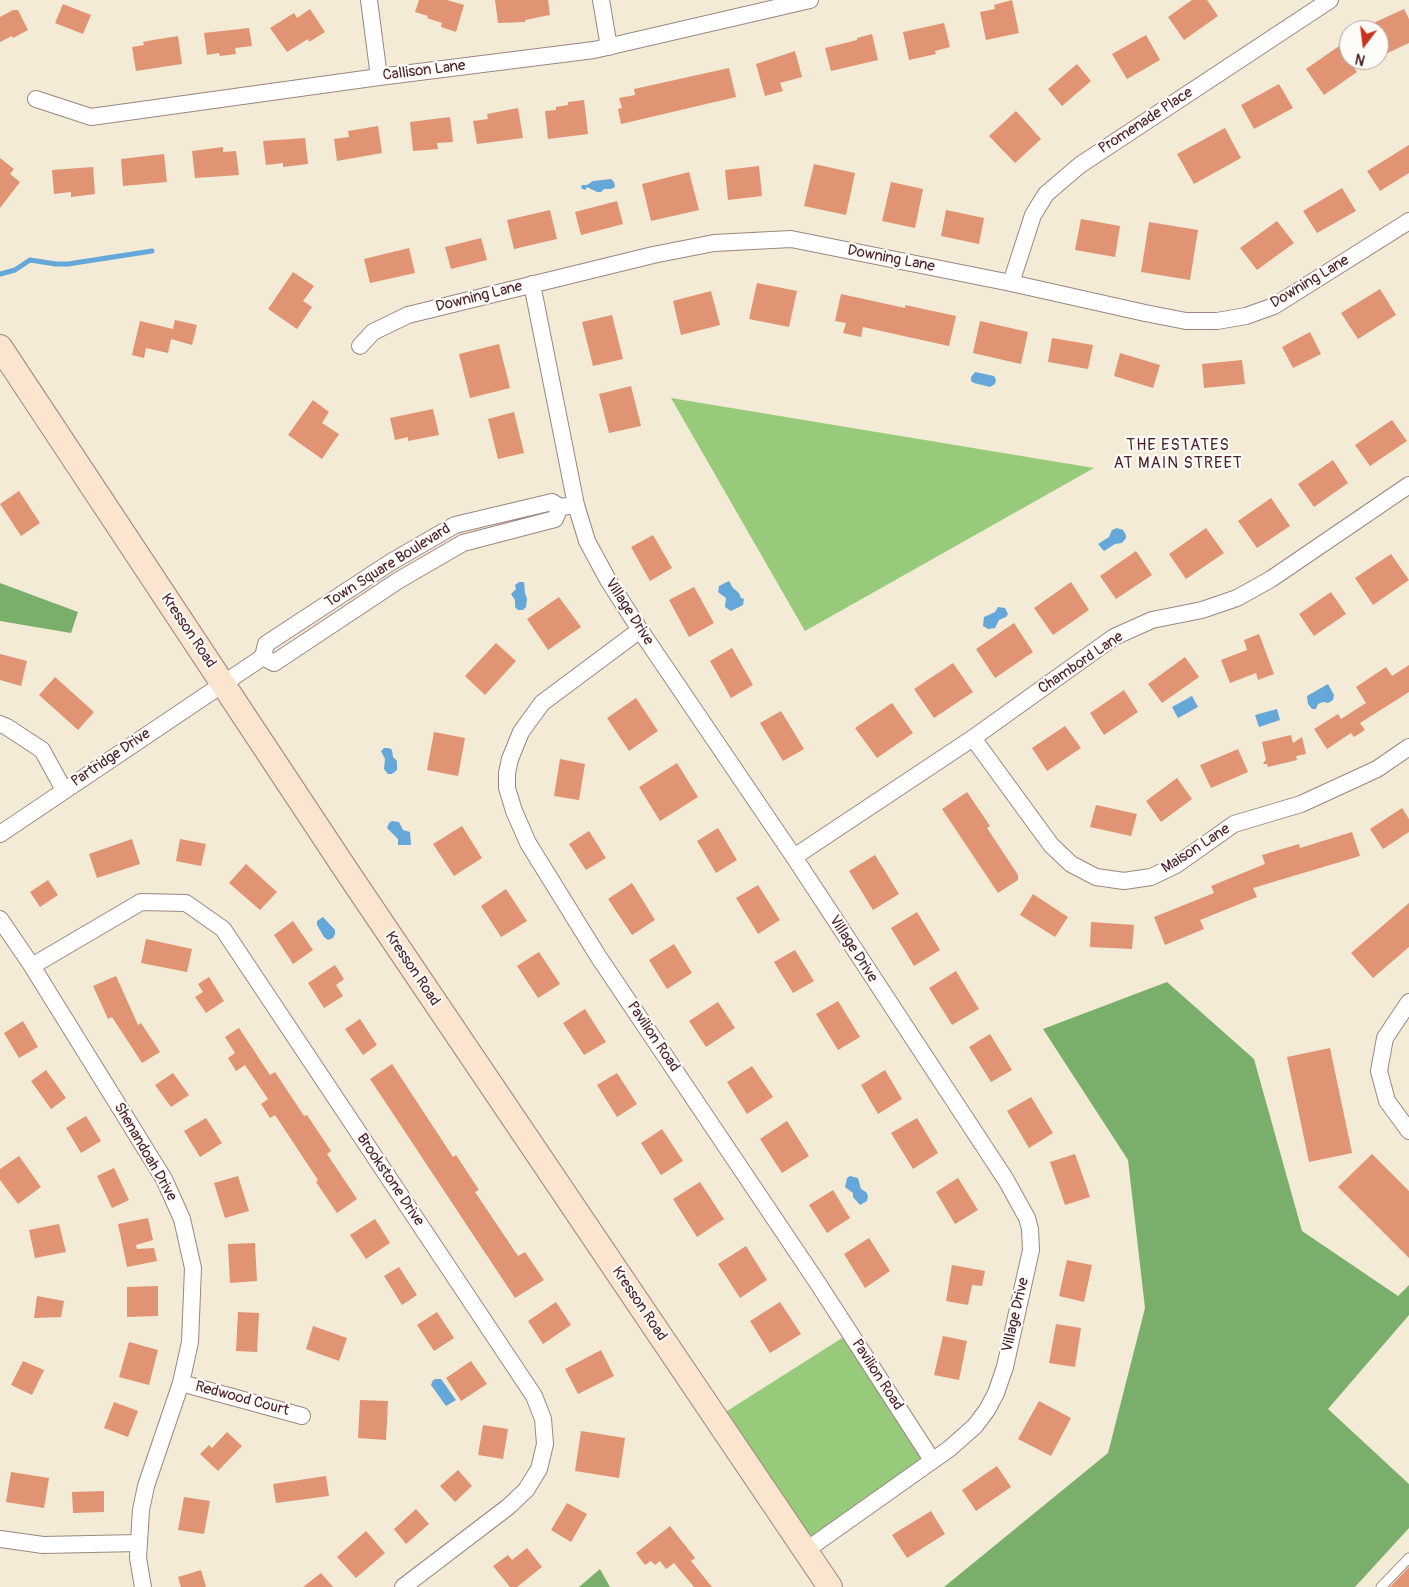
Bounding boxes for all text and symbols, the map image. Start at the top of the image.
north arrow [1339,20,1389,70]
text: N [1353,50,1367,68]
street label: Callison Lane [382,57,466,85]
street label: Promenade Place [1096,84,1196,158]
street label: Downing Lane [846,242,936,276]
street label: Downing Lane [1267,251,1353,313]
street label: Downing Lane [434,278,524,316]
district label: THE ESTATES AT MAIN STREET [1112,436,1244,474]
street label: Town Square Boulevard [322,520,454,612]
street label: Village Drive [601,575,657,649]
street label: Kresson Road [157,590,219,672]
street label: Chambord Lane [1035,628,1127,698]
street label: Partridge Drive [68,725,154,791]
street label: Maison Lane [1159,820,1233,878]
street label: Village Drive [825,912,881,986]
street label: Kresson Road [381,928,443,1010]
street label: Pavilion Road [623,998,683,1076]
street label: Shenandoah Drive [110,1100,180,1204]
street label: Brookstone Drive [352,1130,428,1230]
street label: Kresson Road [608,1263,670,1345]
street label: Village Drive [999,1276,1033,1354]
street label: Pavilion Road [847,1336,907,1414]
street label: Redwood Court [193,1378,291,1420]

